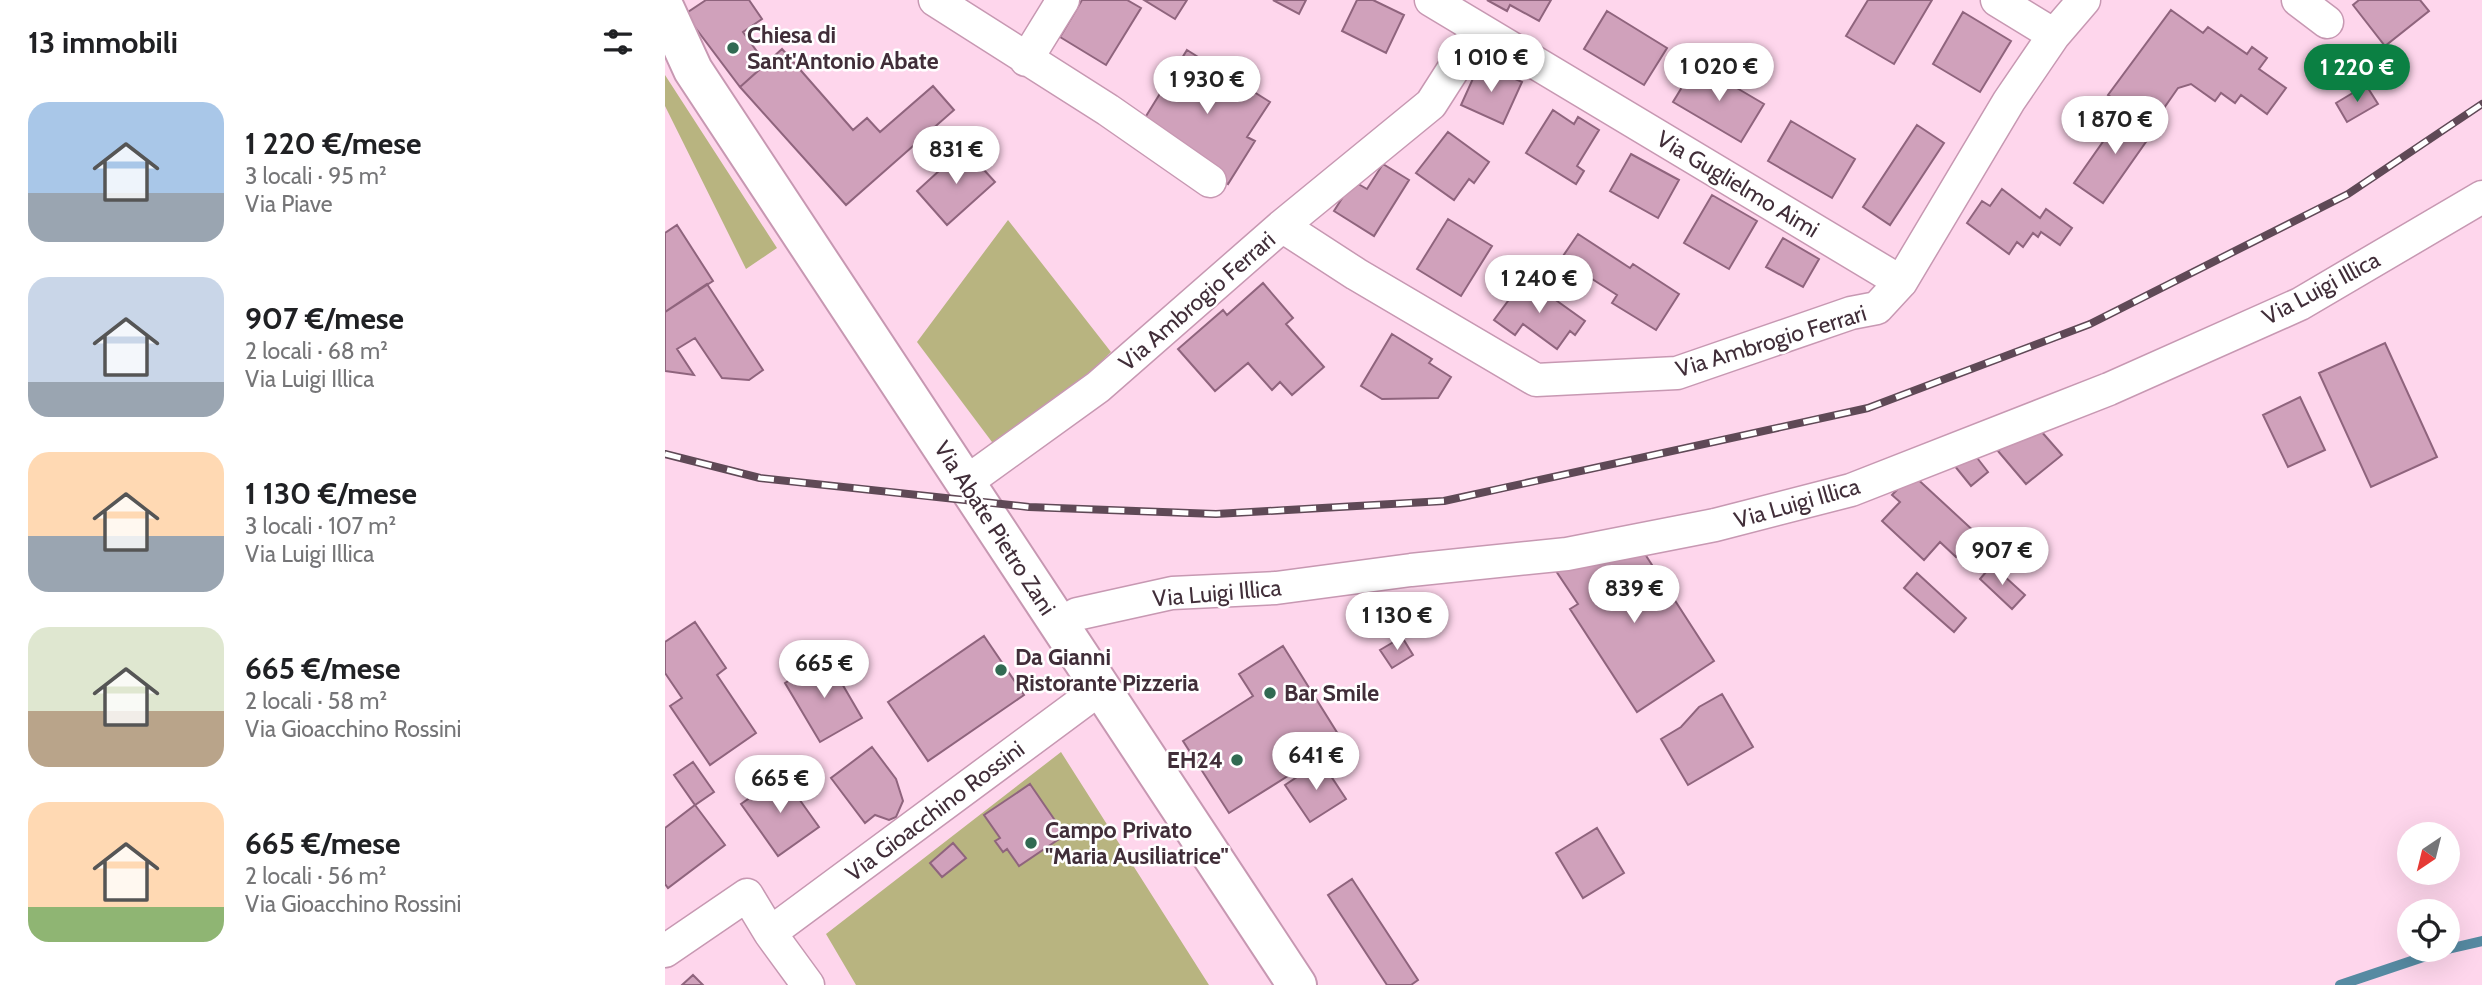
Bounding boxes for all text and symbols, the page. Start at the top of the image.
place label: Chiesa di Sant'Antonio Abate [747,21,939,75]
icon: filters [599,23,637,61]
text: 13 immobili [28,24,178,61]
pin: 1 010 € [1426,34,1556,94]
marker: Chiesa di Sant'Antonio Abate [725,40,741,56]
text: 1 010 € [1454,43,1528,71]
pin: 1 020 € [1654,43,1784,103]
pin: 1 220 € [2292,44,2422,104]
text: 1 020 € [1680,52,1758,80]
text: 1 220 € [2320,53,2394,81]
pin: 1 930 € [1142,57,1272,116]
text: 1 930 € [1169,65,1245,93]
pin: 1 870 € [2050,96,2180,156]
text: 1 870 € [2077,105,2153,133]
street label: Via Guglielmo Aimi [1652,124,1824,244]
text: 1 220 €/mese [245,125,421,162]
pin: 831 € [907,127,1005,186]
icon: home [84,130,168,214]
text: 831 € [929,135,983,163]
text: 3 locali · 95 m² [245,162,387,190]
text: Via Piave [245,190,333,218]
street label: Via Ambrogio Ferrari [1113,226,1281,376]
street label: Via Luigi Illica [2257,245,2385,331]
pin: 1 240 € [1474,256,1604,315]
text: 1 240 € [1501,264,1577,292]
street label: Via Ambrogio Ferrari [1672,299,1870,383]
text: 907 €/mese [245,300,404,337]
icon: home [84,305,168,389]
text: 2 locali · 68 m² [245,337,388,365]
text: Via Luigi Illica [245,365,374,393]
street label: Via Abate Pietro Zani [928,436,1062,620]
street label: Via Luigi Illica [1731,472,1863,534]
text: 1 130 €/mese [245,475,417,512]
icon: home [84,480,168,564]
text: 3 locali · 107 m² [245,512,396,540]
pin: 907 € [1953,528,2051,587]
text: 907 € [1972,536,2032,564]
text: Via Luigi Illica [245,540,374,568]
pin: 839 € [1585,566,1683,625]
street label: Via Luigi Illica [1151,573,1283,613]
text: 839 € [1604,574,1664,602]
pin: 1 130 € [1332,592,1462,652]
text: 1 130 € [1362,601,1432,629]
pin: 665 € [775,640,873,700]
place label: Da Gianni Ristorante Pizzeria [1015,643,1199,697]
text: 665 € [795,649,853,677]
text: 665 €/mese [245,650,400,687]
icon: home [84,655,168,739]
marker: Da Gianni Ristorante Pizzeria [993,662,1009,678]
place label: Bar Smile [1284,679,1379,707]
marker: Bar Smile [1262,685,1278,701]
text: 2 locali · 58 m² [245,687,387,715]
text: Via Gioacchino Rossini [245,715,462,743]
pin: 641 € [1267,732,1365,792]
street label: Via Gioacchino Rossini [840,735,1030,887]
text: 641 € [1288,741,1344,769]
place label: EH24 [1167,746,1223,774]
marker: EH24 [1229,752,1245,768]
pin: 665 € [731,756,829,815]
text: 665 € [751,764,809,792]
place label: Campo Privato "Maria Ausiliatrice" [1045,816,1229,870]
north arrow [2397,822,2461,886]
map controls [2397,822,2460,962]
text: 665 €/mese [245,825,400,862]
icon: home [84,830,168,914]
marker: Campo Privato "Maria Ausiliatrice" [1023,835,1039,851]
text: 2 locali · 56 m² [245,862,386,890]
text: Via Gioacchino Rossini [245,890,462,918]
button: locate [2397,899,2460,962]

